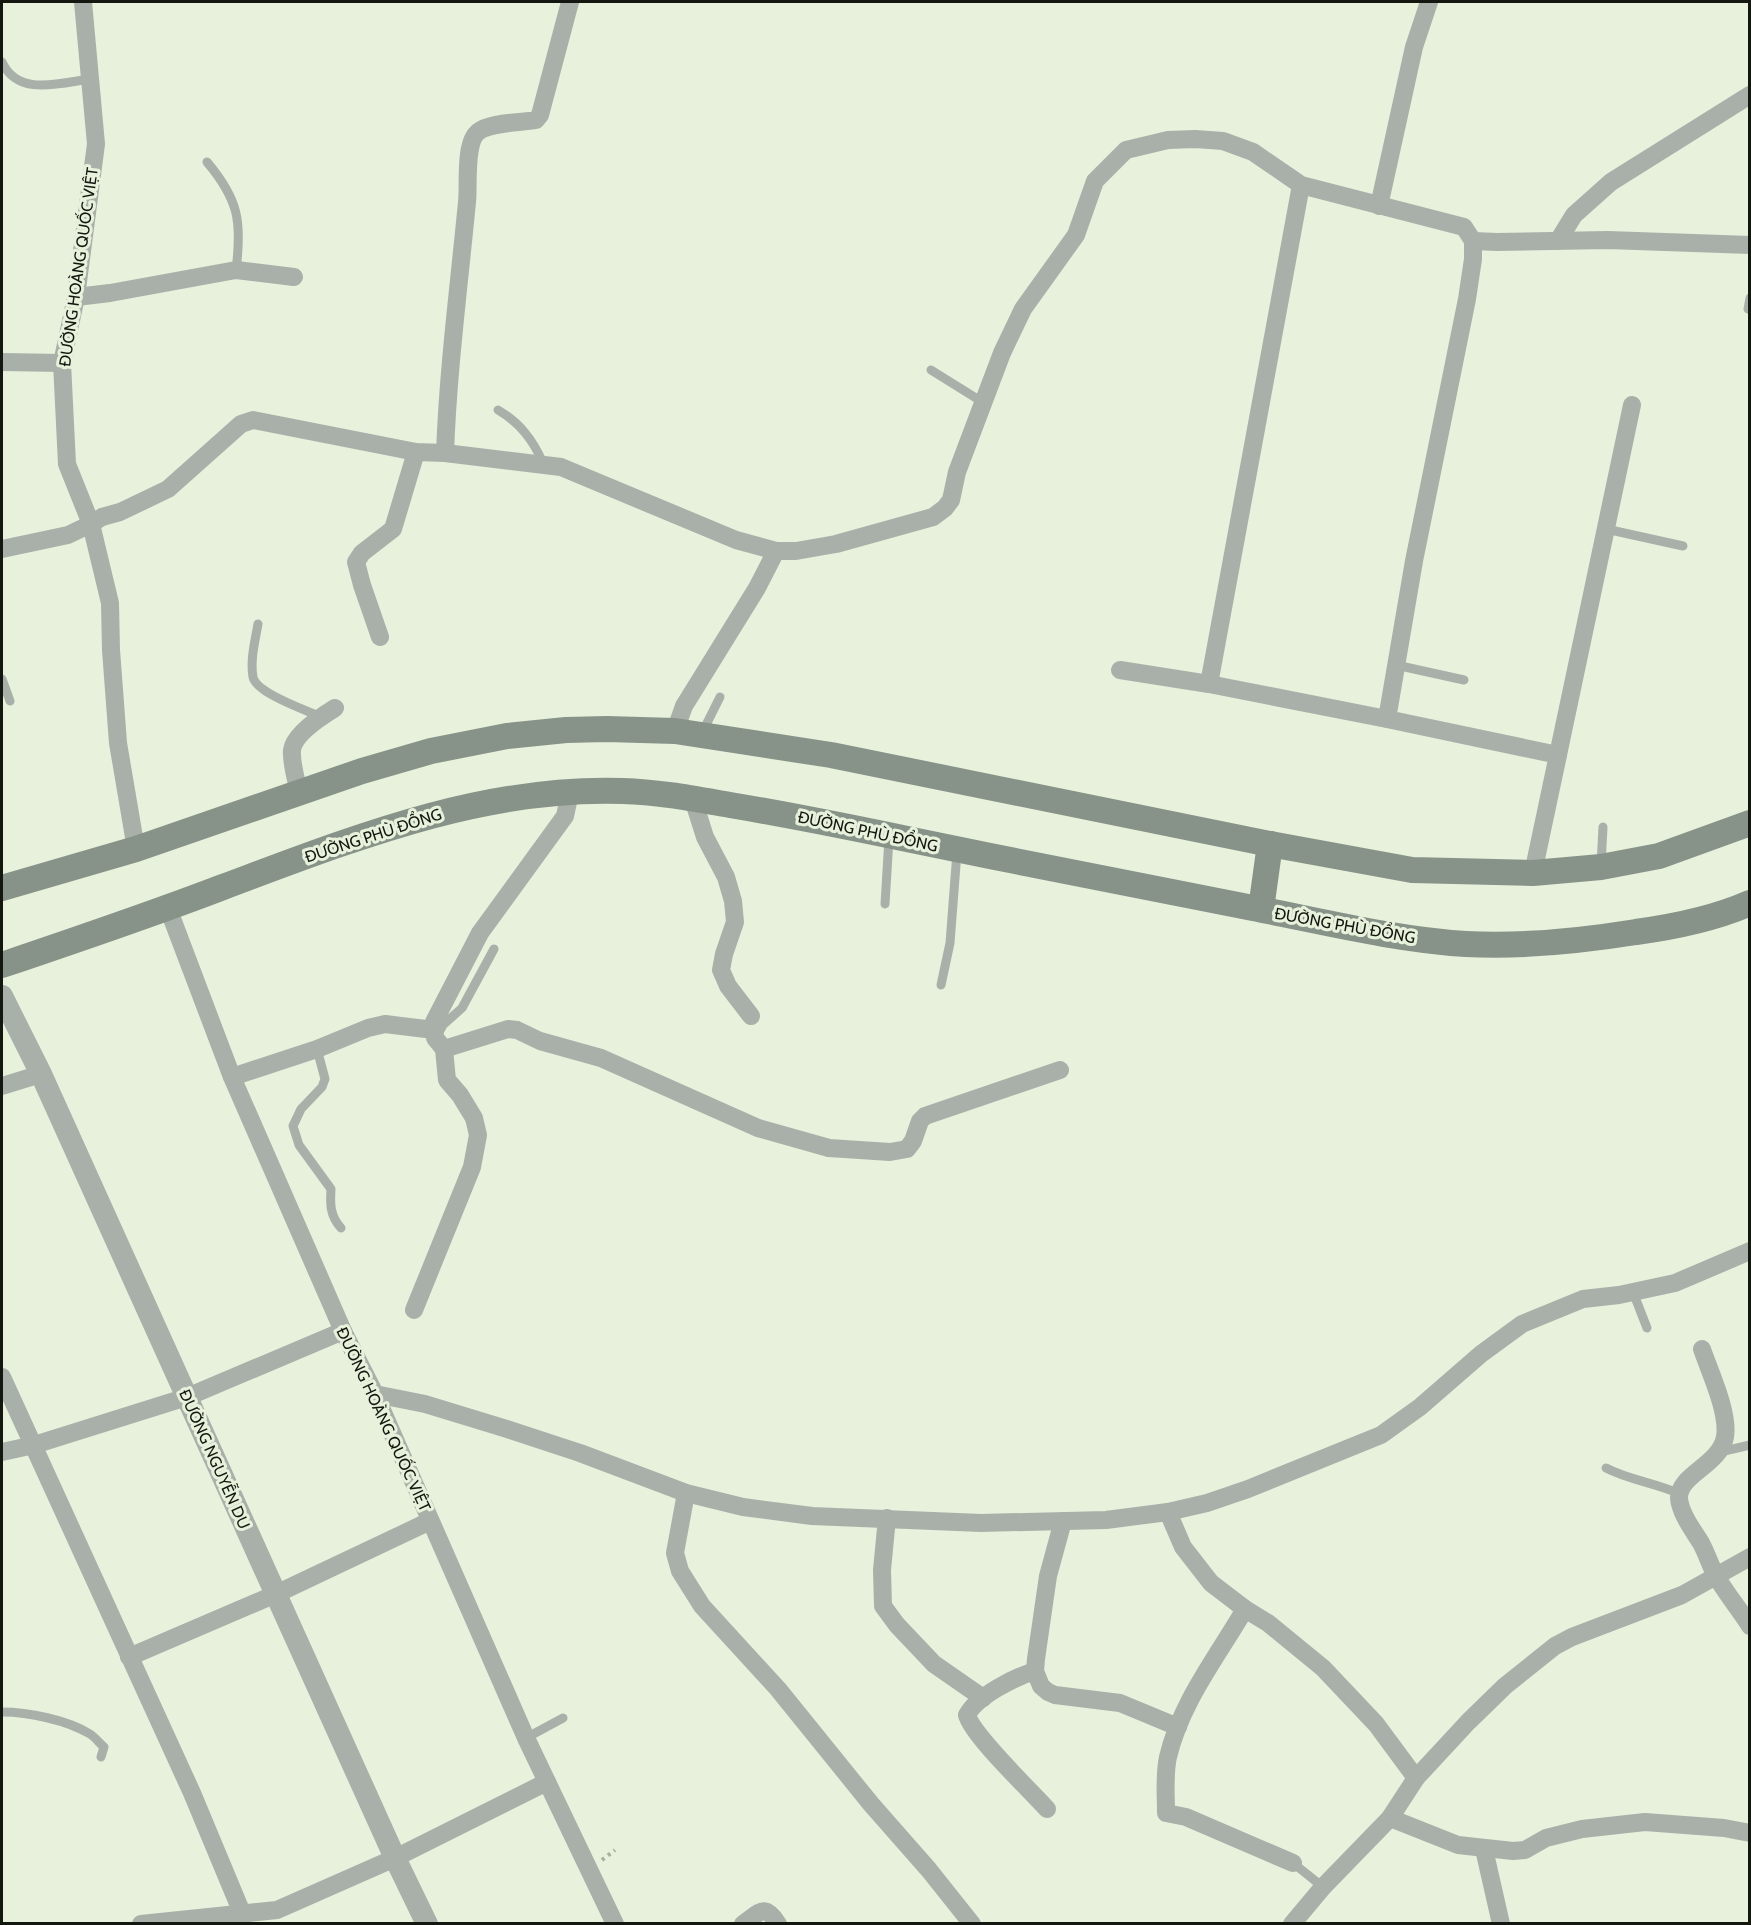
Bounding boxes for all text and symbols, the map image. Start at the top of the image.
street label: ĐƯỜNG HOÀNG QUỐC VIỆT [53,165,102,368]
street label: ĐƯỜNG PHÙ ĐỔNG [302,802,444,867]
street label: ĐƯỜNG PHÙ ĐỔNG [796,805,940,856]
street label: ĐƯỜNG PHÙ ĐỔNG [1273,902,1417,947]
street label: ĐƯỜNG HOÀNG QUỐC VIỆT [332,1323,437,1515]
street label: ĐƯỜNG NGUYỄN DU [175,1386,256,1532]

